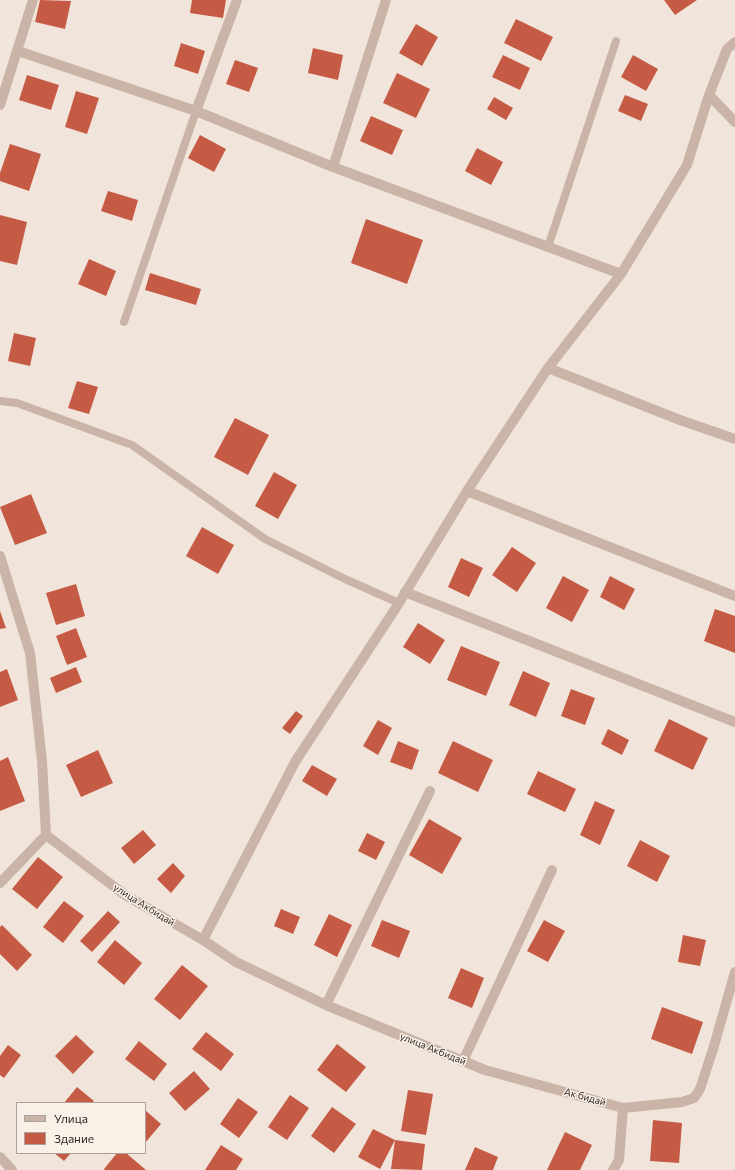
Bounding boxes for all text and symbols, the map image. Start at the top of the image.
street label: улица Акбидай [111,881,177,929]
street label: улица Акбидай [398,1030,468,1068]
street label: Ак бидай [563,1086,607,1108]
legend [16,1102,146,1154]
text: Улица [54,1111,88,1125]
text: Здание [54,1131,94,1145]

